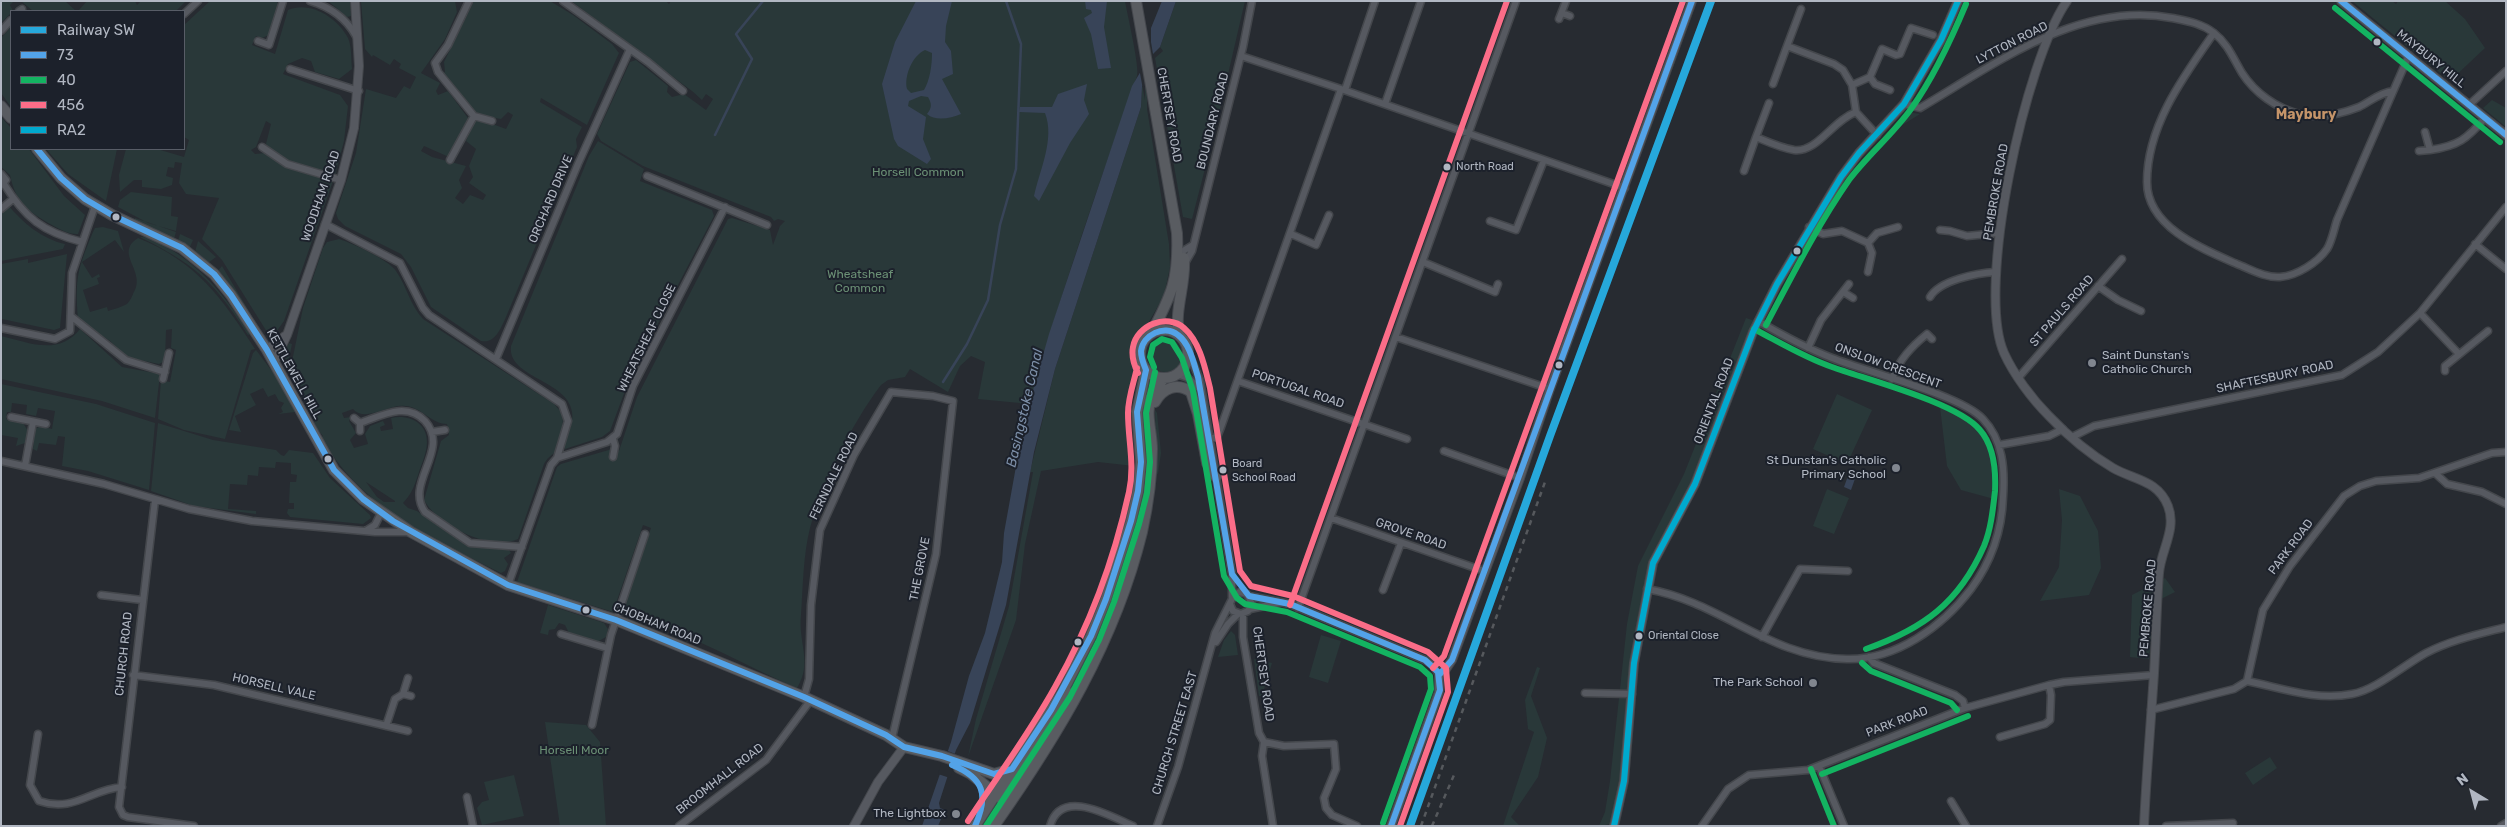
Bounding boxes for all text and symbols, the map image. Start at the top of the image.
legend [10,10,185,150]
street label: LYTTON ROAD [1974,19,2050,67]
text: Railway SW [57,21,135,39]
street label: MAYBURY HILL [2394,27,2468,91]
unlabelled marker [2372,37,2382,47]
text: 73 [57,46,74,64]
street label: CHERTSEY ROAD [1154,66,1184,164]
text: 40 [57,71,76,89]
street label: BOUNDARY ROAD [1194,71,1232,171]
text: 456 [57,96,84,114]
district label: Maybury [2276,107,2336,123]
text: RA2 [57,121,86,139]
street label: PEMBROKE ROAD [1980,142,2012,242]
street label: WOODHAM ROAD [299,149,343,243]
street label: ORCHARD DRIVE [526,153,576,245]
place label: North Road [1456,160,1514,174]
marker: North Road [1442,162,1452,172]
park label: Horsell Common [872,166,964,180]
unlabelled marker [111,212,121,222]
unlabelled marker [1792,246,1802,256]
park label: Wheatsheaf Common [827,268,893,296]
street label: ST PAULS ROAD [2027,272,2097,350]
street label: WHEATSHEAF CLOSE [615,282,679,394]
street label: KETTLEWELL HILL [263,326,325,422]
street label: ONSLOW CRESCENT [1833,340,1943,392]
water label: Basingstoke Canal [1003,347,1047,469]
place label: Saint Dunstan's Catholic Church [2102,349,2192,377]
street label: ORIENTAL ROAD [1691,356,1737,446]
marker: Saint Dunstan's Catholic Church [2086,357,2098,369]
street label: SHAFTESBURY ROAD [2215,358,2335,396]
unlabelled marker [1554,360,1564,370]
street label: PORTUGAL ROAD [1250,366,1346,412]
street label: FERNDALE ROAD [807,430,861,522]
unlabelled marker [323,454,333,464]
place label: St Dunstan's Catholic Primary School [1766,454,1886,482]
place label: Board School Road [1232,457,1296,483]
marker: St Dunstan's Catholic Primary School [1890,462,1902,474]
marker: Board School Road [1218,465,1228,475]
street label: GROVE ROAD [1374,515,1448,553]
street label: PARK ROAD [2266,517,2316,577]
street label: THE GROVE [907,536,933,602]
street label: PEMBROKE ROAD [2137,559,2159,657]
street label: CHOBHAM ROAD [611,600,703,648]
unlabelled marker [581,605,591,615]
street label: CHURCH ROAD [112,611,136,697]
street label: CHERTSEY ROAD [1249,625,1277,723]
place label: Oriental Close [1648,629,1719,643]
marker: Oriental Close [1634,631,1644,641]
unlabelled marker [1073,637,1083,647]
street label: CHURCH STREET EAST [1149,669,1201,797]
street label: HORSELL VALE [231,670,317,704]
place label: The Park School [1713,676,1803,690]
marker: The Park School [1807,677,1819,689]
street label: PARK ROAD [1864,704,1930,740]
street label: BROOMHALL ROAD [673,740,767,818]
park label: Horsell Moor [539,744,609,758]
north arrow [2447,767,2497,817]
text: N [2454,770,2472,789]
place label: The Lightbox [873,807,946,821]
marker: The Lightbox [950,808,962,820]

